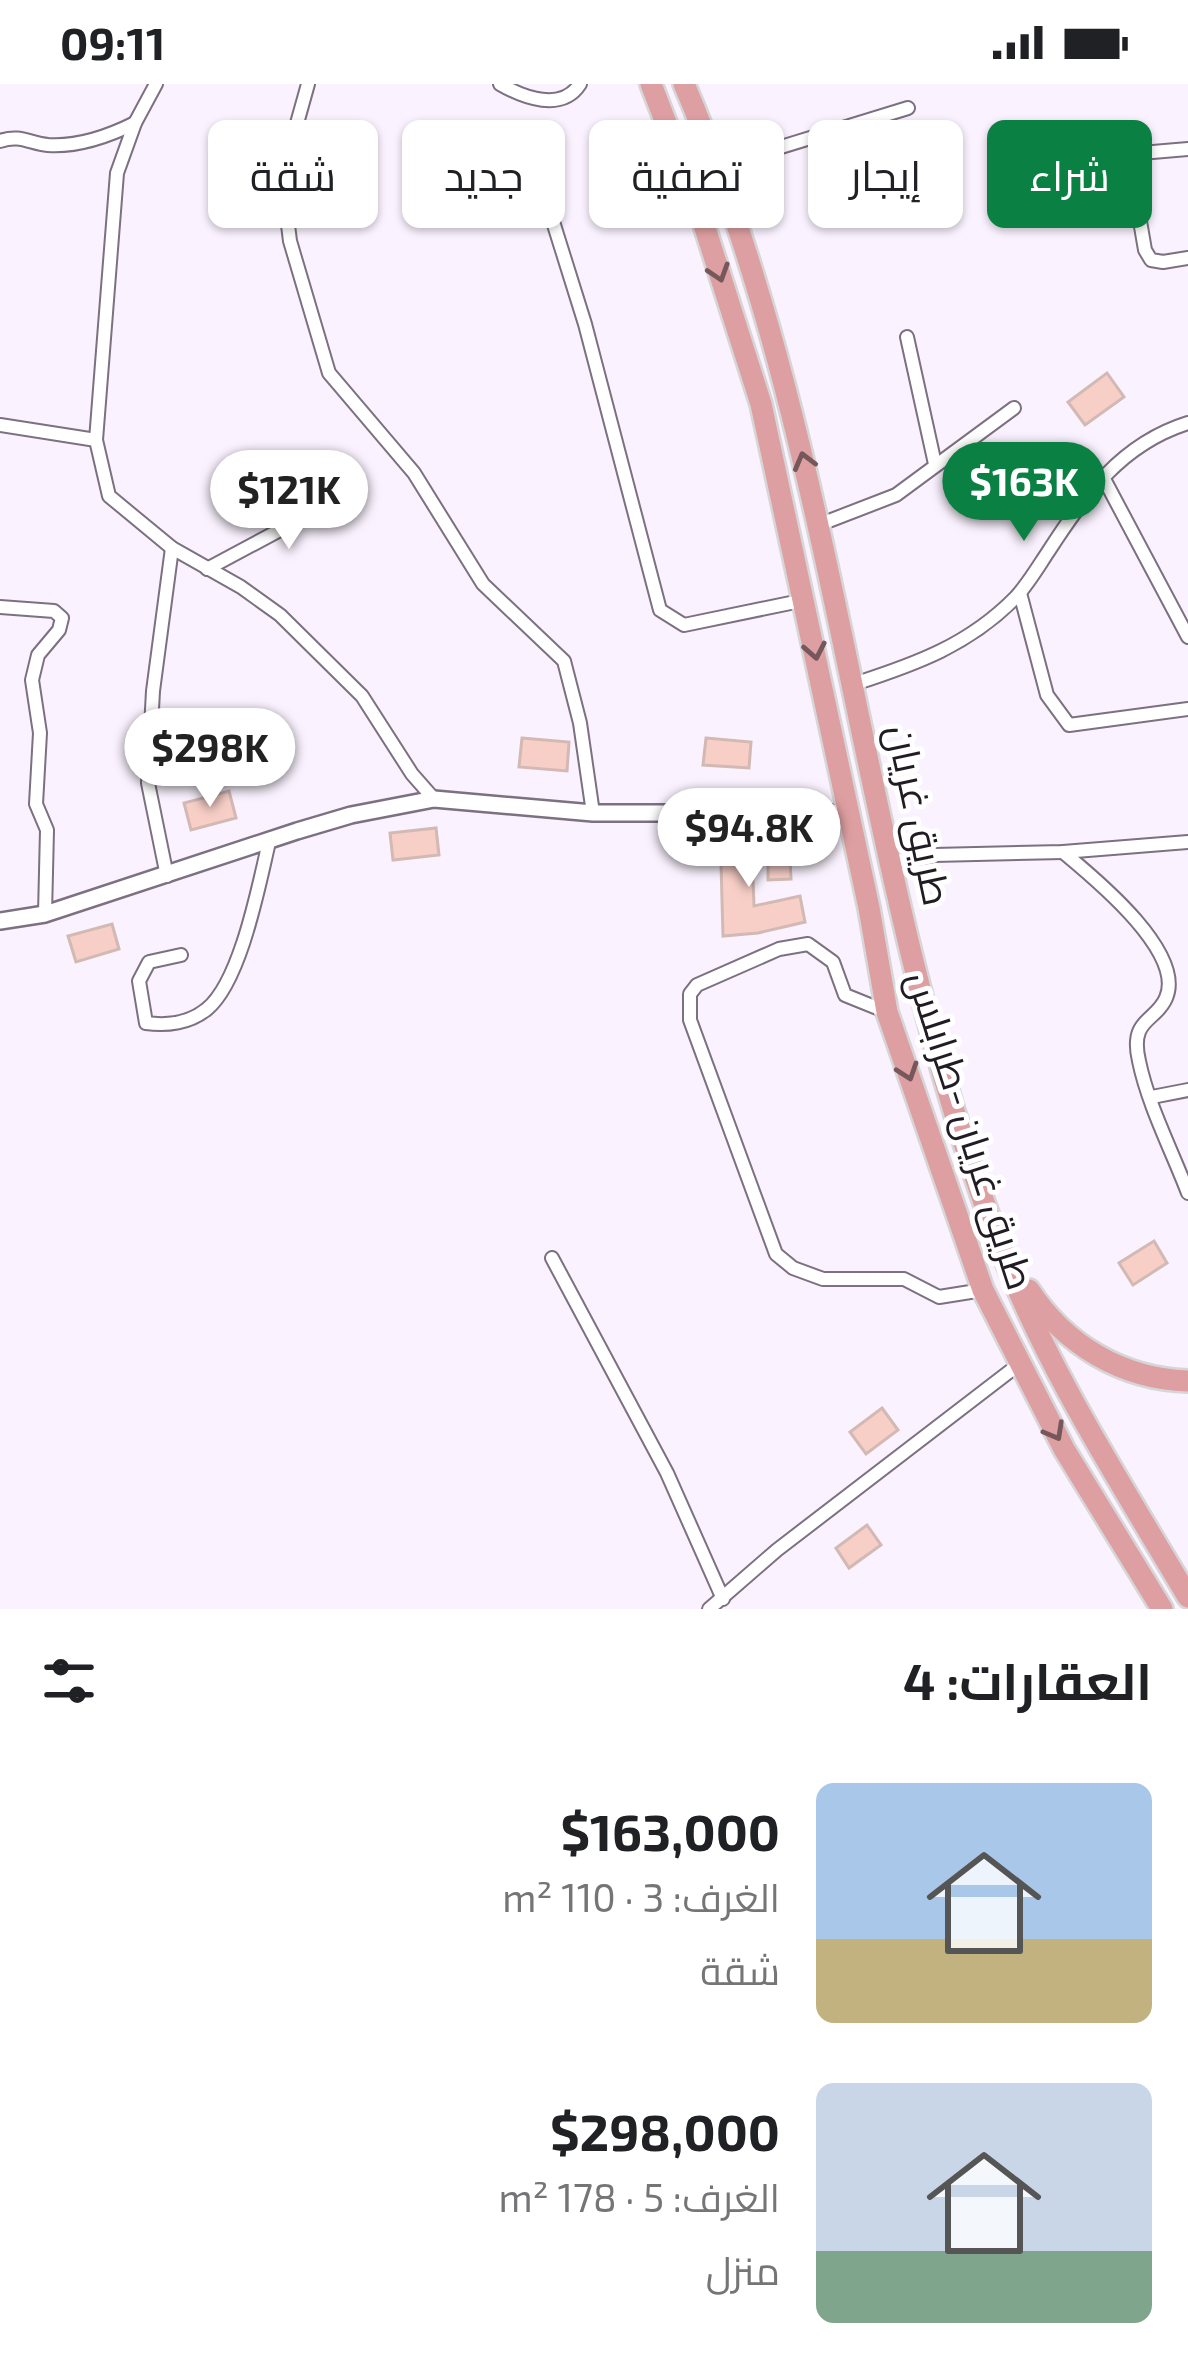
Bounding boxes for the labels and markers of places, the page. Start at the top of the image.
pin: $163K [940,442,1108,544]
pin: $121K [205,450,373,552]
pin: $298K [126,708,294,810]
pin: $94.8K [651,788,847,890]

